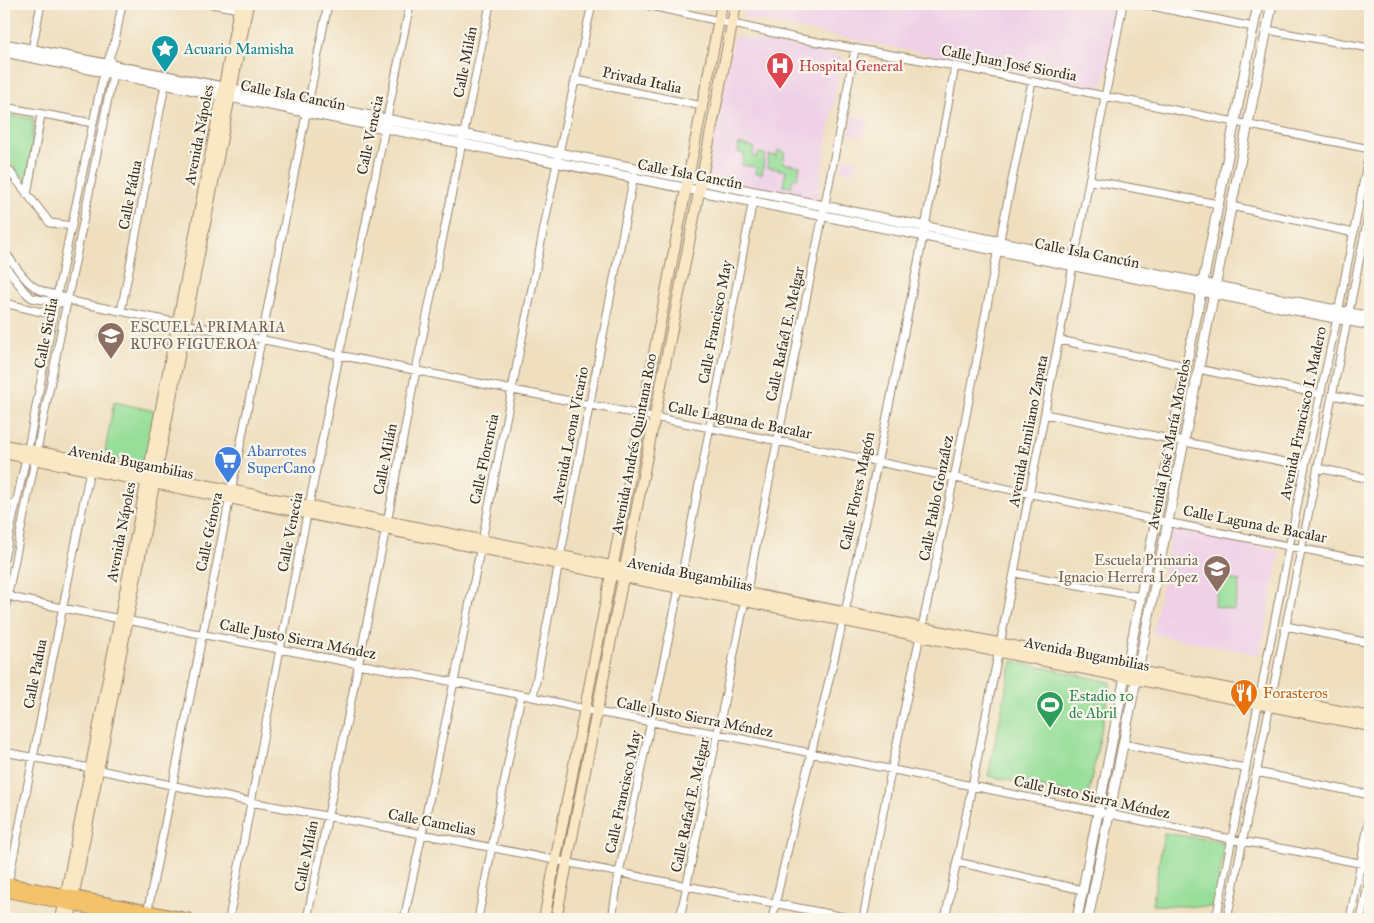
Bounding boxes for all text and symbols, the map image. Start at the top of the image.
street label: Calle Milán [449,25,481,99]
place icon: Acuario Mamisha [150,34,180,73]
place label: Acuario Mamisha [183,40,295,58]
street label: Calle Juan José Siordia [939,41,1079,86]
hospital icon: Hospital General [765,51,795,90]
place label: Hospital General [799,57,904,75]
street label: Privada Italia [601,63,684,97]
street label: Calle Isla Cancún [239,76,347,114]
street label: Avenida Nápoles [180,83,218,188]
street label: Calle Venecia [353,93,387,176]
street label: Calle Isla Cancún [636,155,744,193]
street label: Calle Pádua [114,158,146,231]
street label: Calle Isla Cancún [1033,234,1141,272]
street label: Calle Francisco May [694,258,736,385]
street label: Calle Rafaél E. Melgar [762,264,808,403]
street label: Calle Sicilia [30,295,62,370]
place label: ESCUELA PRIMARIA RUFO FIGUEROA [130,318,285,353]
school or university icon: ESCUELA PRIMARIA RUFO FIGUEROA [96,321,126,360]
street label: Avenida Francisco I. Madero [1276,325,1330,502]
street label: Avenida Andrés Quintana Roo [607,352,660,537]
street label: Avenida Emiliano Zapata [1004,353,1052,509]
street label: Avenida José María Morelos [1143,357,1195,532]
street label: Avenida Leona Vicario [548,365,592,506]
street label: Calle Laguna de Bacalar [666,397,814,443]
street label: Calle Florencia [466,411,503,506]
street label: Calle Milán [369,422,401,496]
street label: Calle Flores Magón [836,430,878,552]
street label: Calle Pablo González [915,433,957,563]
street label: Avenida Bugambilias [66,441,195,483]
place label: Abarrotes SuperCano [246,442,316,477]
supermarket icon: Abarrotes SuperCano [213,445,243,484]
street label: Avenida Nápoles [102,480,140,585]
street label: Calle Génova [192,490,226,573]
street label: Calle Venecia [273,490,307,573]
street label: Calle Laguna de Bacalar [1181,501,1329,547]
place label: Escuela Primaria Ignacio Herrera López [1058,551,1199,586]
street label: Avenida Bugambilias [625,553,754,595]
school or university icon: Escuela Primaria Ignacio Herrera López [1202,554,1232,593]
street label: Calle Justo Sierra Méndez [218,615,378,664]
street label: Avenida Bugambilias [1022,633,1151,675]
street label: Calle Padua [19,637,51,710]
restaurant icon: Forasteros [1229,678,1259,717]
place label: Forasteros [1263,684,1328,702]
place label: Estadio 10 de Abril [1069,687,1134,722]
sports icon: Estadio 10 de Abril [1035,690,1065,729]
street label: Calle Justo Sierra Méndez [615,693,775,742]
street label: Calle Francisco May [601,728,645,855]
street label: Calle Rafaél E. Melgar [667,735,713,874]
street label: Calle Justo Sierra Méndez [1012,772,1172,823]
street label: Calle Camelias [386,805,478,839]
street label: Calle Milán [290,819,322,893]

